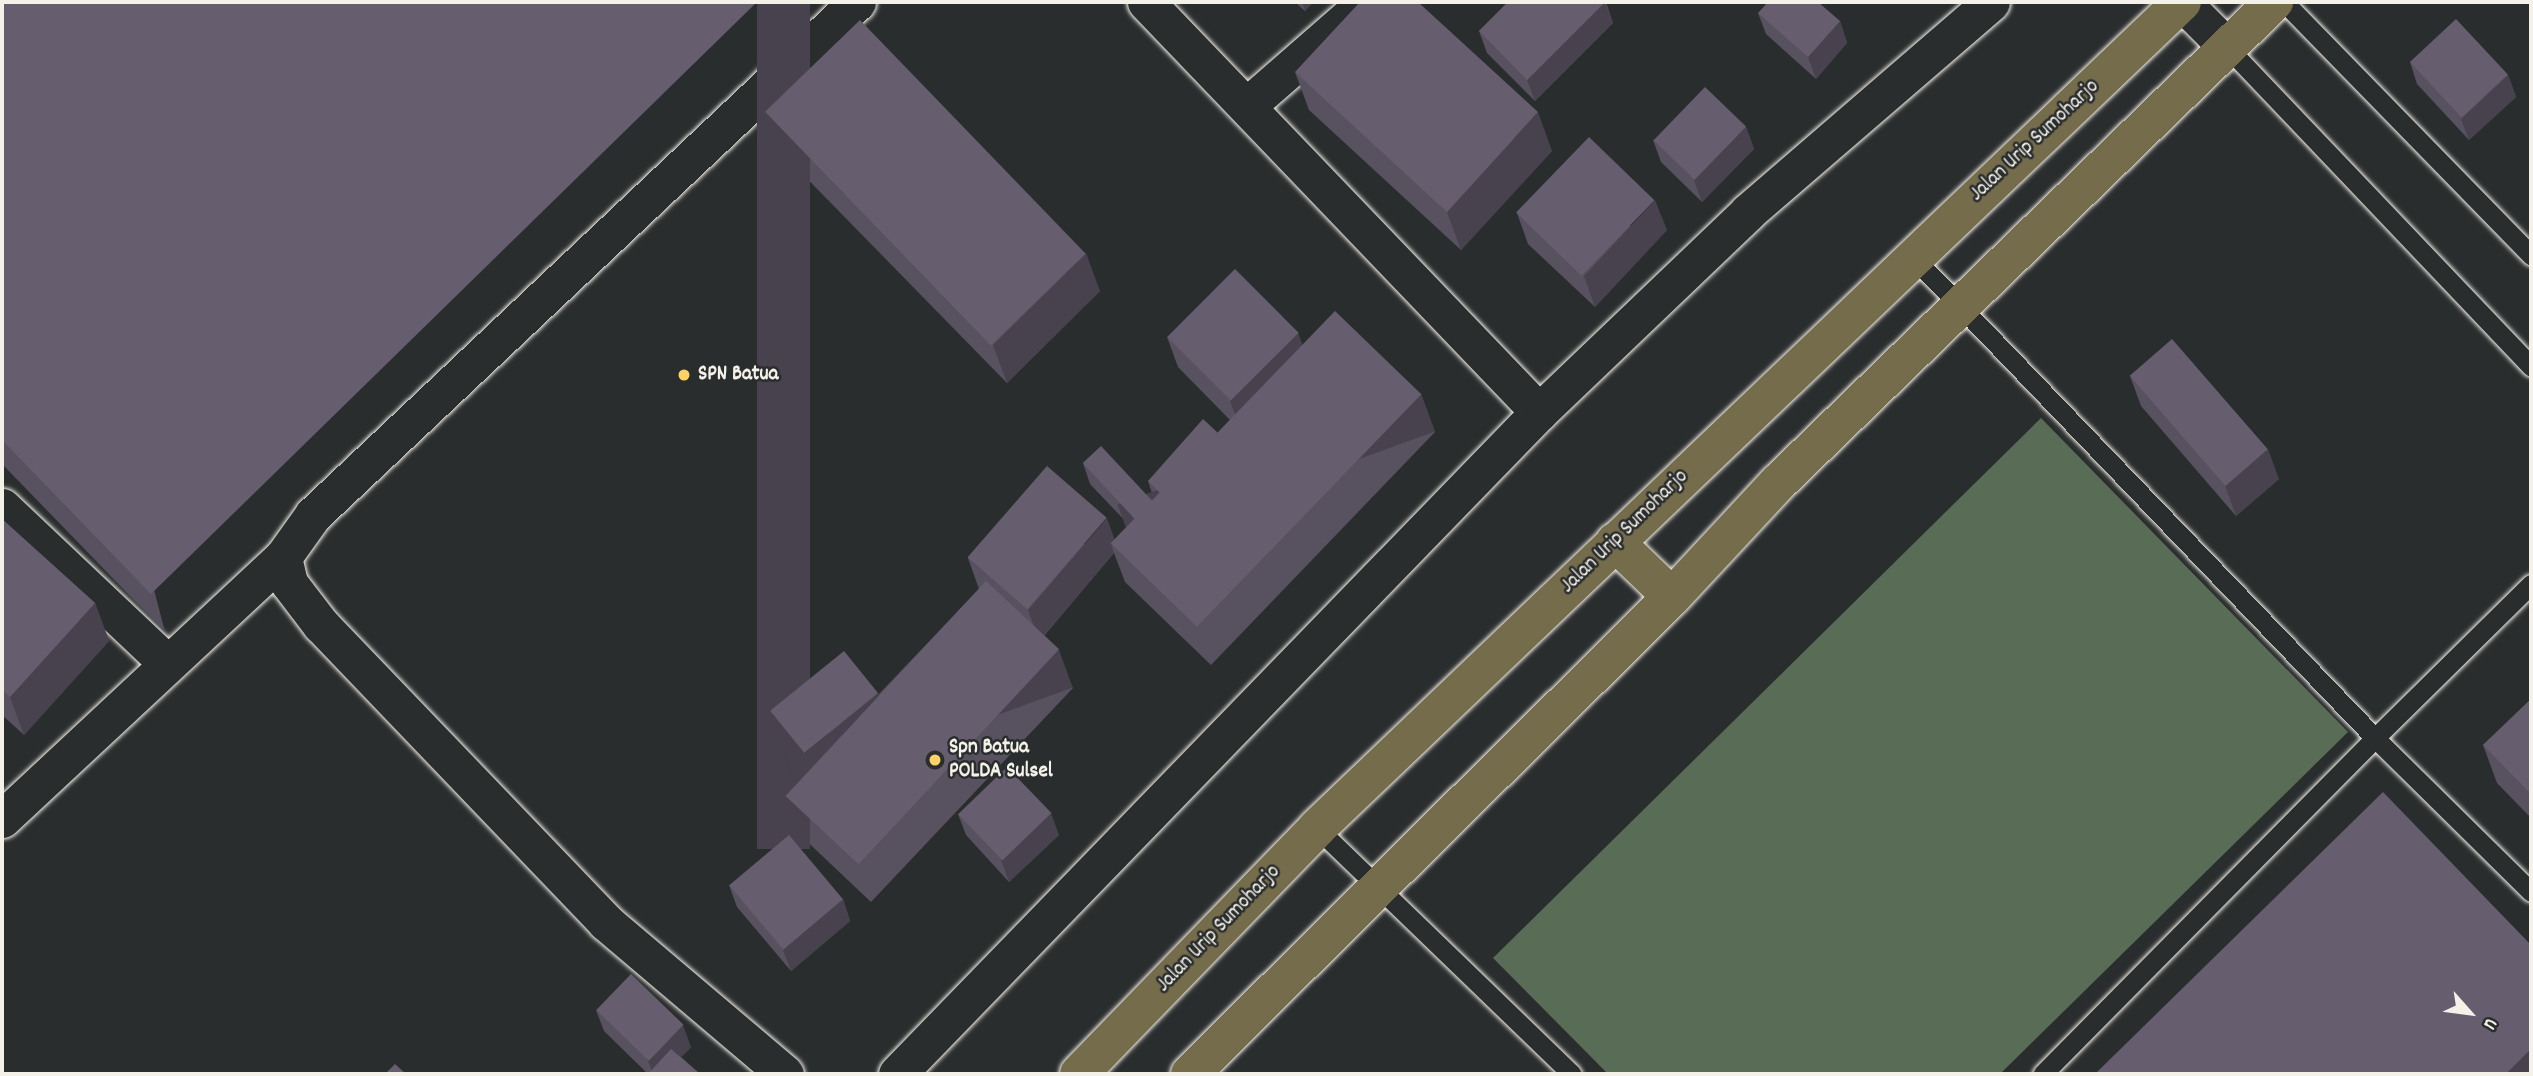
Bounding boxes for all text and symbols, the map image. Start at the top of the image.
street label: Jalan Urip Sumoharjo [1965,75,2105,207]
place label: SPN Batua [698,362,778,388]
marker: SPN Batua [676,367,692,383]
street label: Jalan Urip Sumoharjo [1556,465,1694,599]
place label: Spn Batua POLDA Sulsel [949,735,1053,785]
marker: Spn Batua POLDA Sulsel [927,752,943,768]
street label: Jalan Urip Sumoharjo [1152,860,1286,998]
north arrow [2435,978,2505,1048]
text: U [2475,1013,2503,1033]

